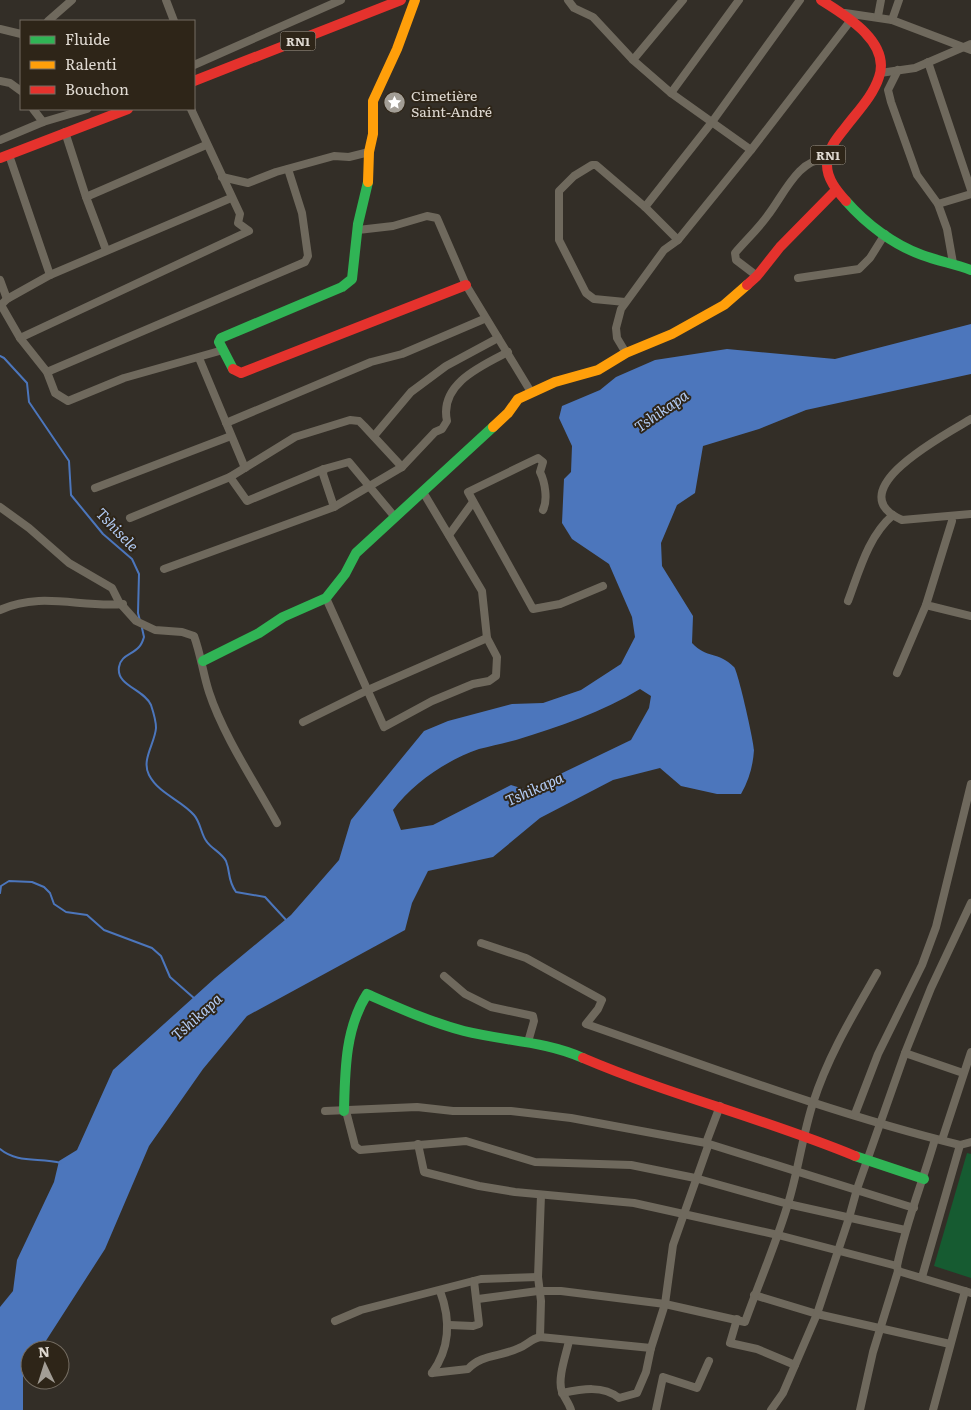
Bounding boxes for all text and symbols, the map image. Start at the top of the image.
legend [20,20,195,110]
text: Fluide [65,27,110,50]
road number: RN1 [280,31,316,50]
text: Ralenti [65,52,117,75]
text: Bouchon [65,77,129,100]
place label: Cimetière Saint-André [411,85,492,121]
place icon: Cimetière Saint-André [383,91,407,115]
road number: RN1 [810,146,846,164]
water label: Tshikapa [629,383,693,437]
water label: Tshisele [91,502,145,556]
water label: Tshikapa [501,765,567,811]
water label: Tshikapa [166,987,227,1045]
north arrow [20,1340,70,1390]
text: N [37,1341,51,1361]

